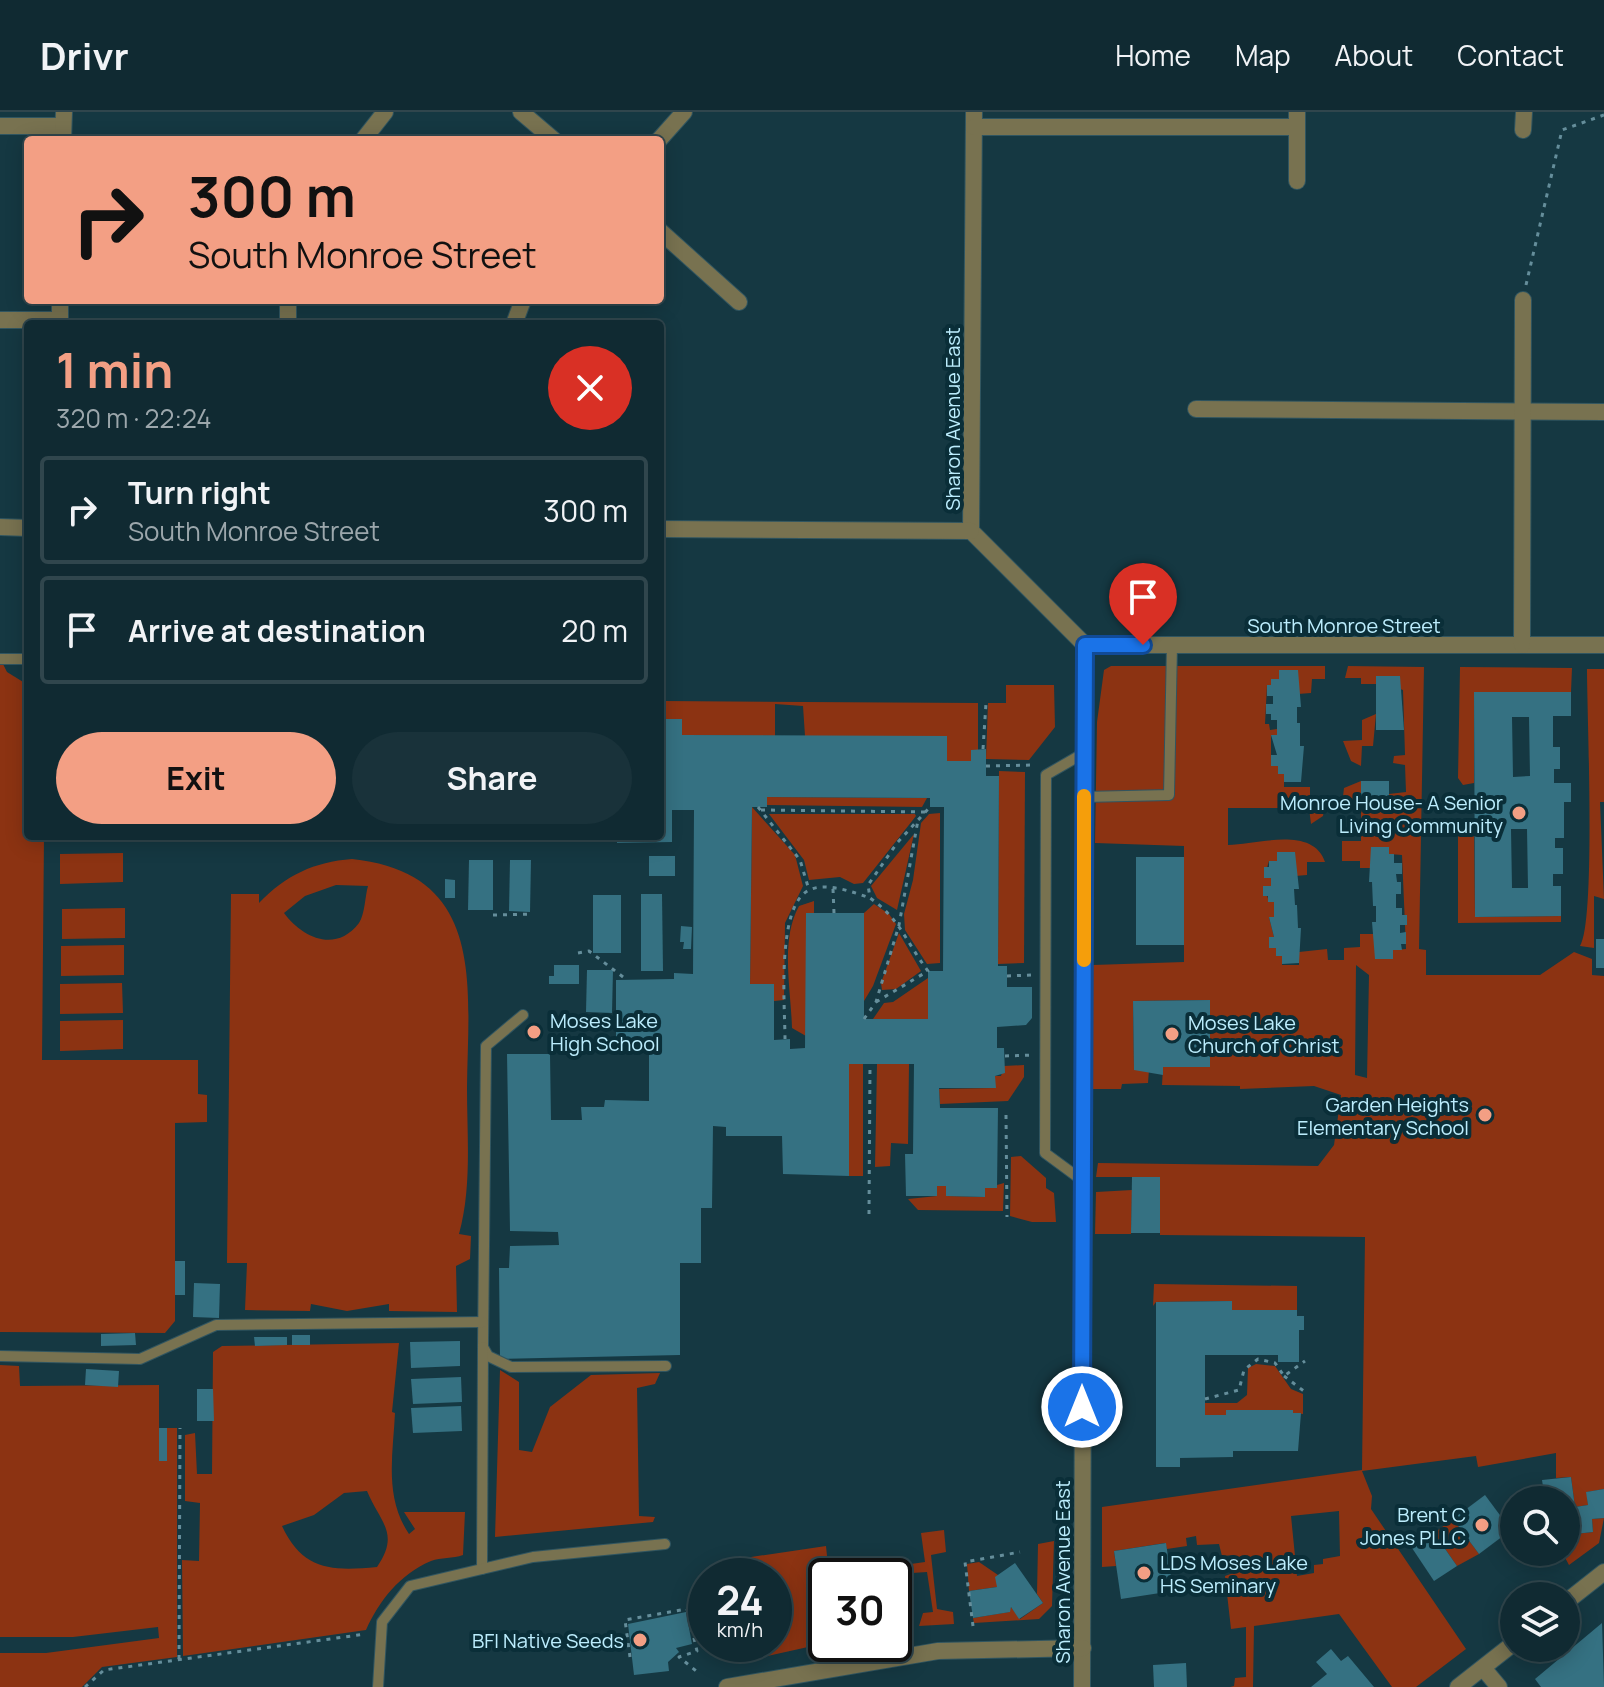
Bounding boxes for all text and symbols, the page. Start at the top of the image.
text: Drivr [40,29,129,81]
text: Home [1115,36,1191,74]
text: Map [1235,36,1291,74]
text: About [1335,36,1413,74]
text: Contact [1457,36,1564,74]
text: 300 m [188,157,356,234]
icon: right [56,168,160,272]
text: South Monroe Street [188,230,537,279]
street label: Sharon Avenue East [939,327,966,511]
text: 1 min [56,337,173,402]
button: close [548,346,632,430]
text: 320 m · 22:24 [56,400,212,436]
text: Turn right [128,472,271,513]
icon: right [60,488,104,532]
text: 300 m [543,490,628,531]
text: South Monroe Street [128,513,380,549]
pin [1109,563,1177,645]
icon: arrive [1121,575,1165,619]
icon: arrive [60,608,104,652]
text: Arrive at destination [128,610,426,651]
text: 20 m [561,610,628,651]
street label: South Monroe Street [1247,612,1441,639]
button: Exit [56,732,336,824]
button: Share [352,732,632,824]
place label: Monroe House- A Senior Living Community [1280,789,1503,839]
marker: Monroe House- A Senior Living Community [1510,804,1528,822]
place label: Moses Lake High School [550,1007,660,1057]
place label: Moses Lake Church of Christ [1188,1009,1340,1059]
marker: Moses Lake High School [525,1023,543,1041]
marker: Moses Lake Church of Christ [1163,1025,1181,1043]
place label: Garden Heights Elementary School [1297,1091,1469,1141]
marker: Garden Heights Elementary School [1476,1106,1494,1124]
position arrow [1040,1365,1124,1449]
street label: Sharon Avenue East [1049,1480,1076,1664]
map controls [1500,1486,1580,1662]
button: search [1500,1486,1580,1566]
place label: Brent C Jones PLLC [1360,1501,1466,1551]
marker: Brent C Jones PLLC [1473,1516,1491,1534]
place label: LDS Moses Lake HS Seminary [1160,1549,1308,1599]
speed limit sign: 30 [808,1558,912,1662]
marker: LDS Moses Lake HS Seminary [1135,1564,1153,1582]
text: 24 [716,1572,764,1627]
button: layers [1500,1582,1580,1662]
text: km/h [717,1616,763,1643]
place label: BFI Native Seeds [472,1627,624,1654]
marker: BFI Native Seeds [631,1631,649,1649]

